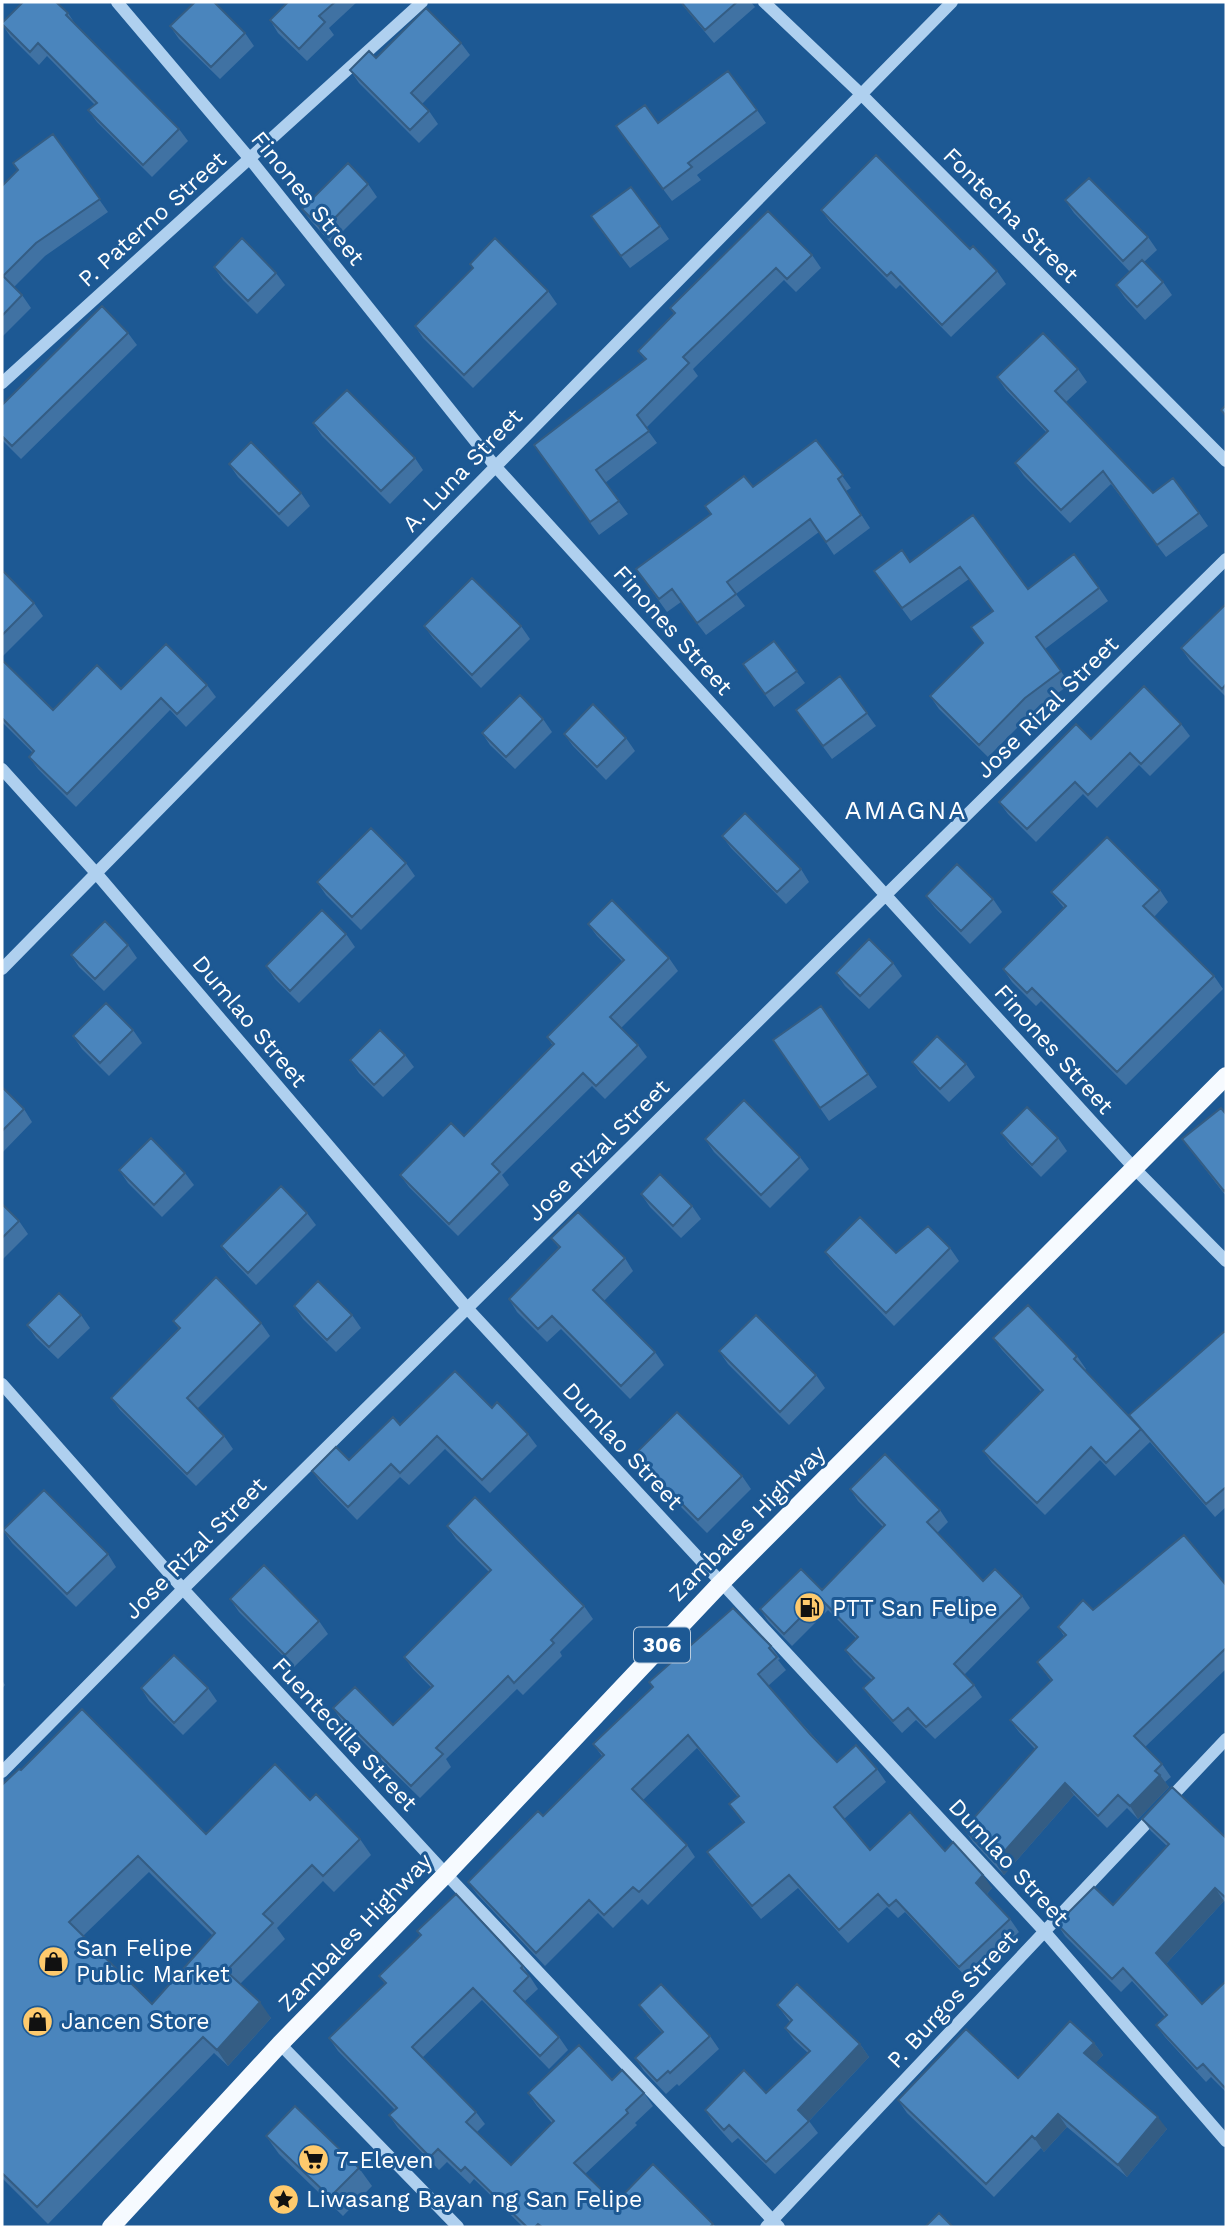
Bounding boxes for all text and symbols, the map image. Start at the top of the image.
street label: Finones Street [245,126,370,271]
street label: Fontecha Street [937,142,1084,289]
street label: P. Paterno Street [73,146,232,293]
street label: A. Luna Street [397,403,528,538]
street label: Finones Street [607,560,738,701]
street label: Jose Rizal Street [971,630,1124,784]
district label: AMAGNA [844,795,968,825]
street label: Dumlao Street [187,950,313,1093]
street label: Finones Street [988,979,1119,1120]
street label: Jose Rizal Street [522,1073,675,1227]
street label: Dumlao Street [557,1377,689,1516]
street label: Zambales Highway [664,1440,831,1607]
street label: Jose Rizal Street [119,1471,272,1625]
fuel station icon: PTT San Felipe [792,1591,826,1625]
place label: PTT San Felipe [832,1595,998,1622]
road number: 306 [634,1628,690,1662]
street label: Fuentecilla Street [267,1652,423,1817]
street label: Dumlao Street [943,1793,1075,1932]
street label: Zambales Highway [273,1847,438,2017]
street label: P. Burgos Street [882,1925,1023,2074]
place label: San Felipe Public Market [76,1935,230,1988]
shop icon: San Felipe Public Market [36,1944,70,1978]
shop icon: Jancen Store [21,2004,55,2038]
place label: Jancen Store [61,2008,210,2035]
supermarket icon: 7-Eleven [296,2143,330,2177]
place label: 7-Eleven [336,2147,434,2174]
place icon: Liwasang Bayan ng San Felipe [266,2182,300,2216]
place label: Liwasang Bayan ng San Felipe [306,2186,642,2213]

